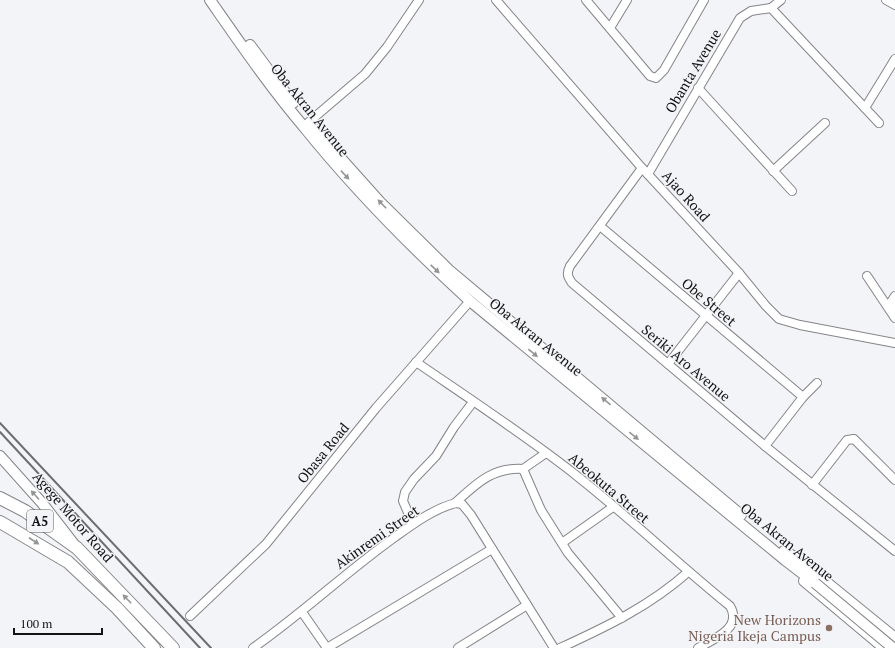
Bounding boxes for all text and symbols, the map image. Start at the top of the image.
street label: Obanta Avenue [660,25,725,116]
street label: Oba Akran Avenue [267,59,354,160]
street label: Ajao Road [658,166,715,226]
one-way arrow [340,170,349,180]
one-way arrow [377,199,387,209]
one-way arrow [430,264,440,273]
street label: Obe Street [678,273,741,331]
street label: Oba Akran Avenue [486,293,587,380]
street label: Seriki Aro Avenue [638,320,735,405]
one-way arrow [528,349,539,358]
one-way arrow [601,396,611,405]
street label: Obasa Road [292,418,353,487]
one-way arrow [628,431,639,440]
street label: Abeokuta Street [565,448,654,528]
street label: Agege Motor Road [29,467,118,566]
one-way arrow [31,490,40,500]
street label: Oba Akran Avenue [737,498,838,585]
street label: Akinremi Street [331,500,423,573]
road number: A5 [27,510,53,532]
one-way arrow [28,538,40,545]
one-way arrow [122,594,132,604]
scale bar [14,610,102,636]
place label: New Horizons Nigeria Ikeja Campus [688,610,821,645]
text: 100 m [20,616,53,631]
marker: New Horizons Nigeria Ikeja Campus [824,623,834,633]

